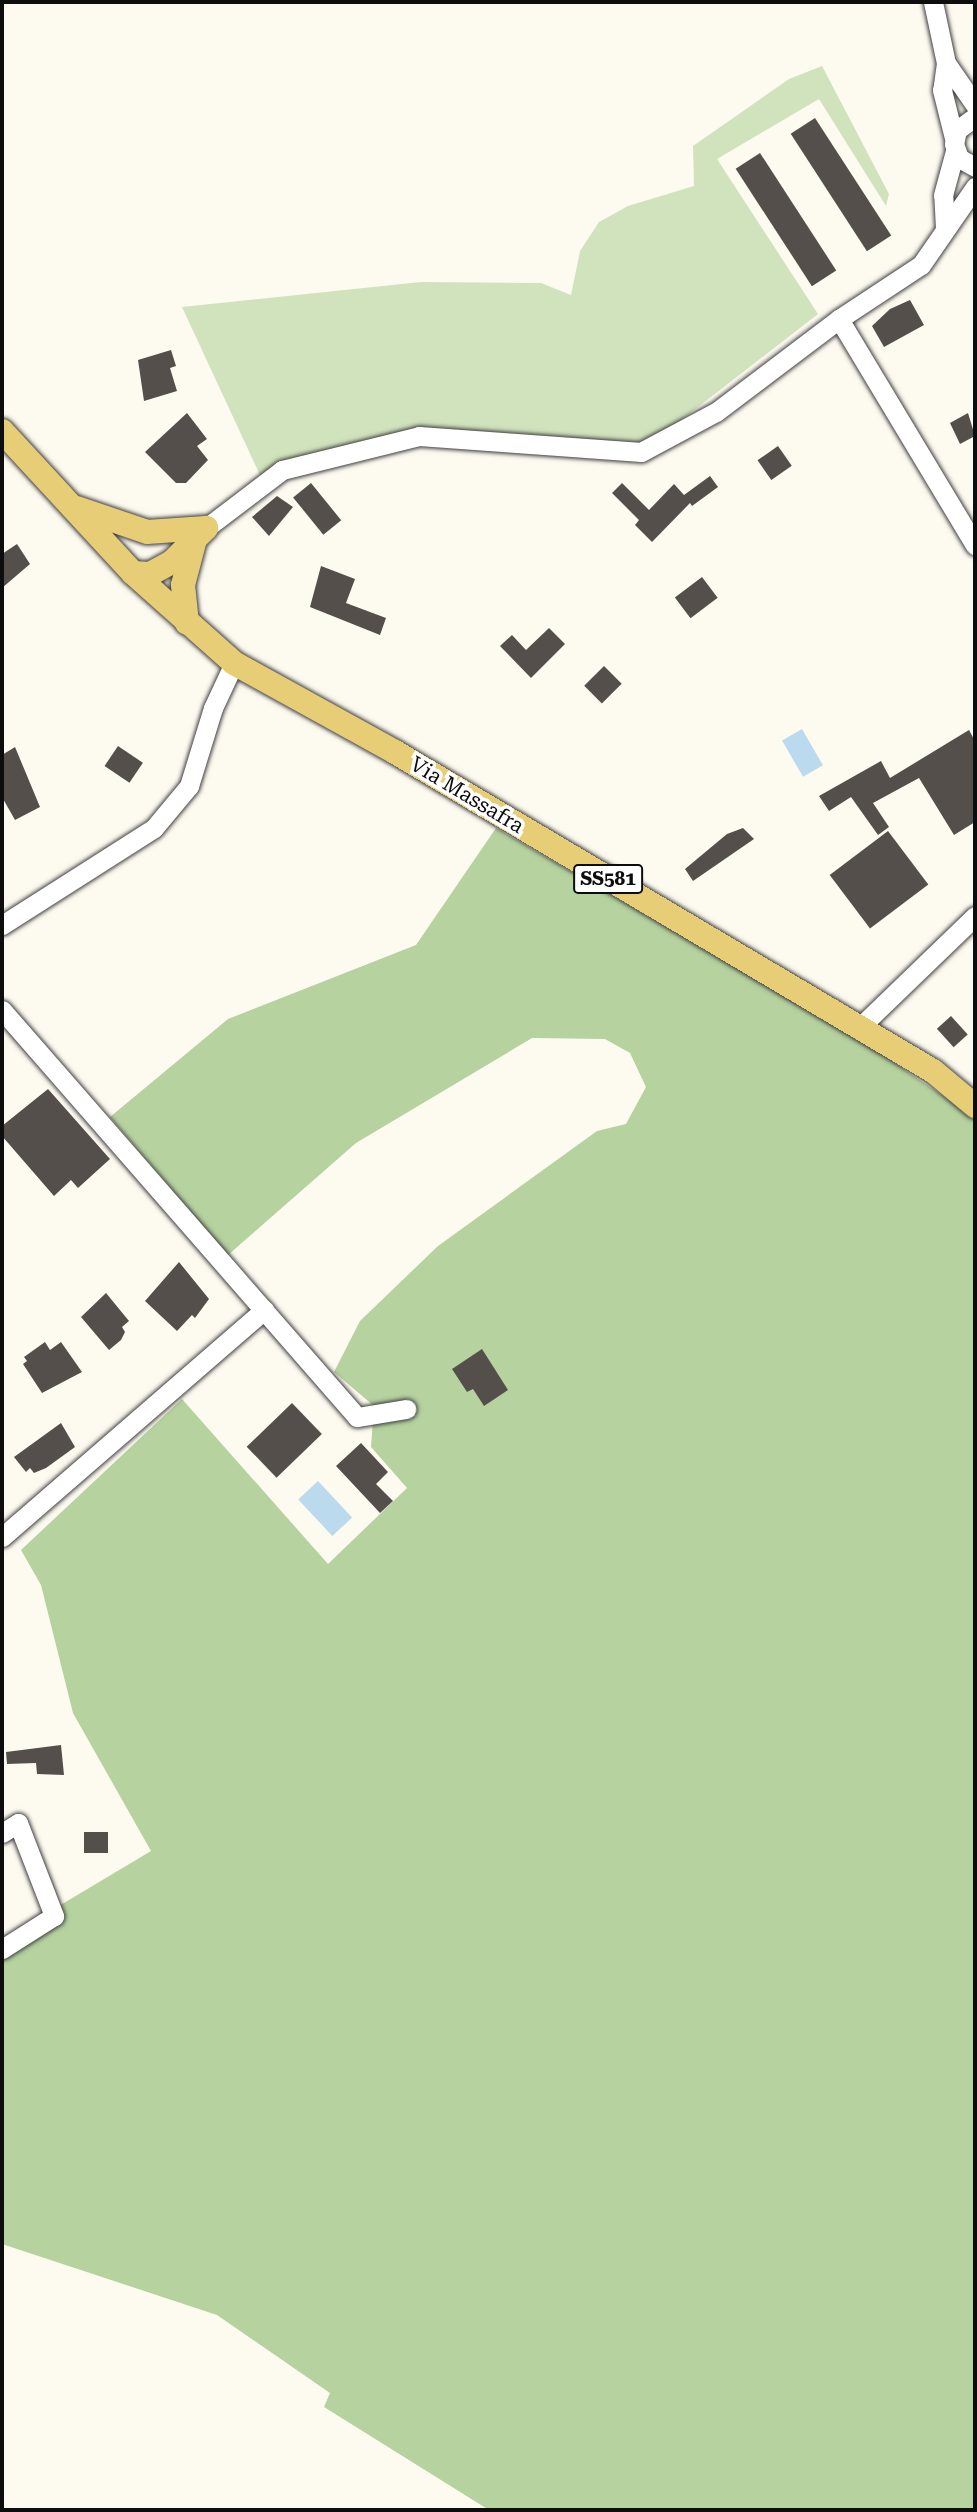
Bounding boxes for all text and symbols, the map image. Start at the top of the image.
street label: Via Massafra [406,751,528,839]
road number: SS581 [573,864,643,894]

